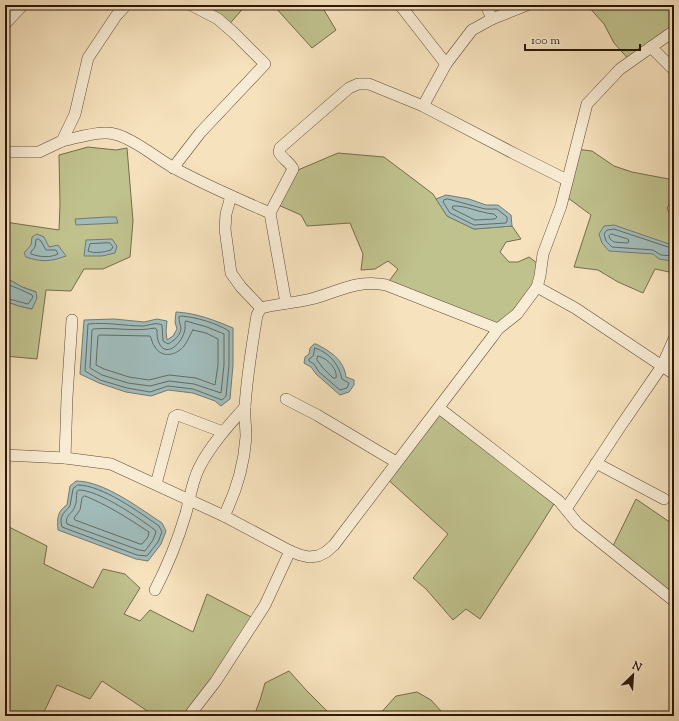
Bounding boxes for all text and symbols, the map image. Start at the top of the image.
scale bar [525,26,640,52]
text: 100 m [531,32,560,50]
north arrow [613,655,653,695]
text: N [629,657,644,676]

